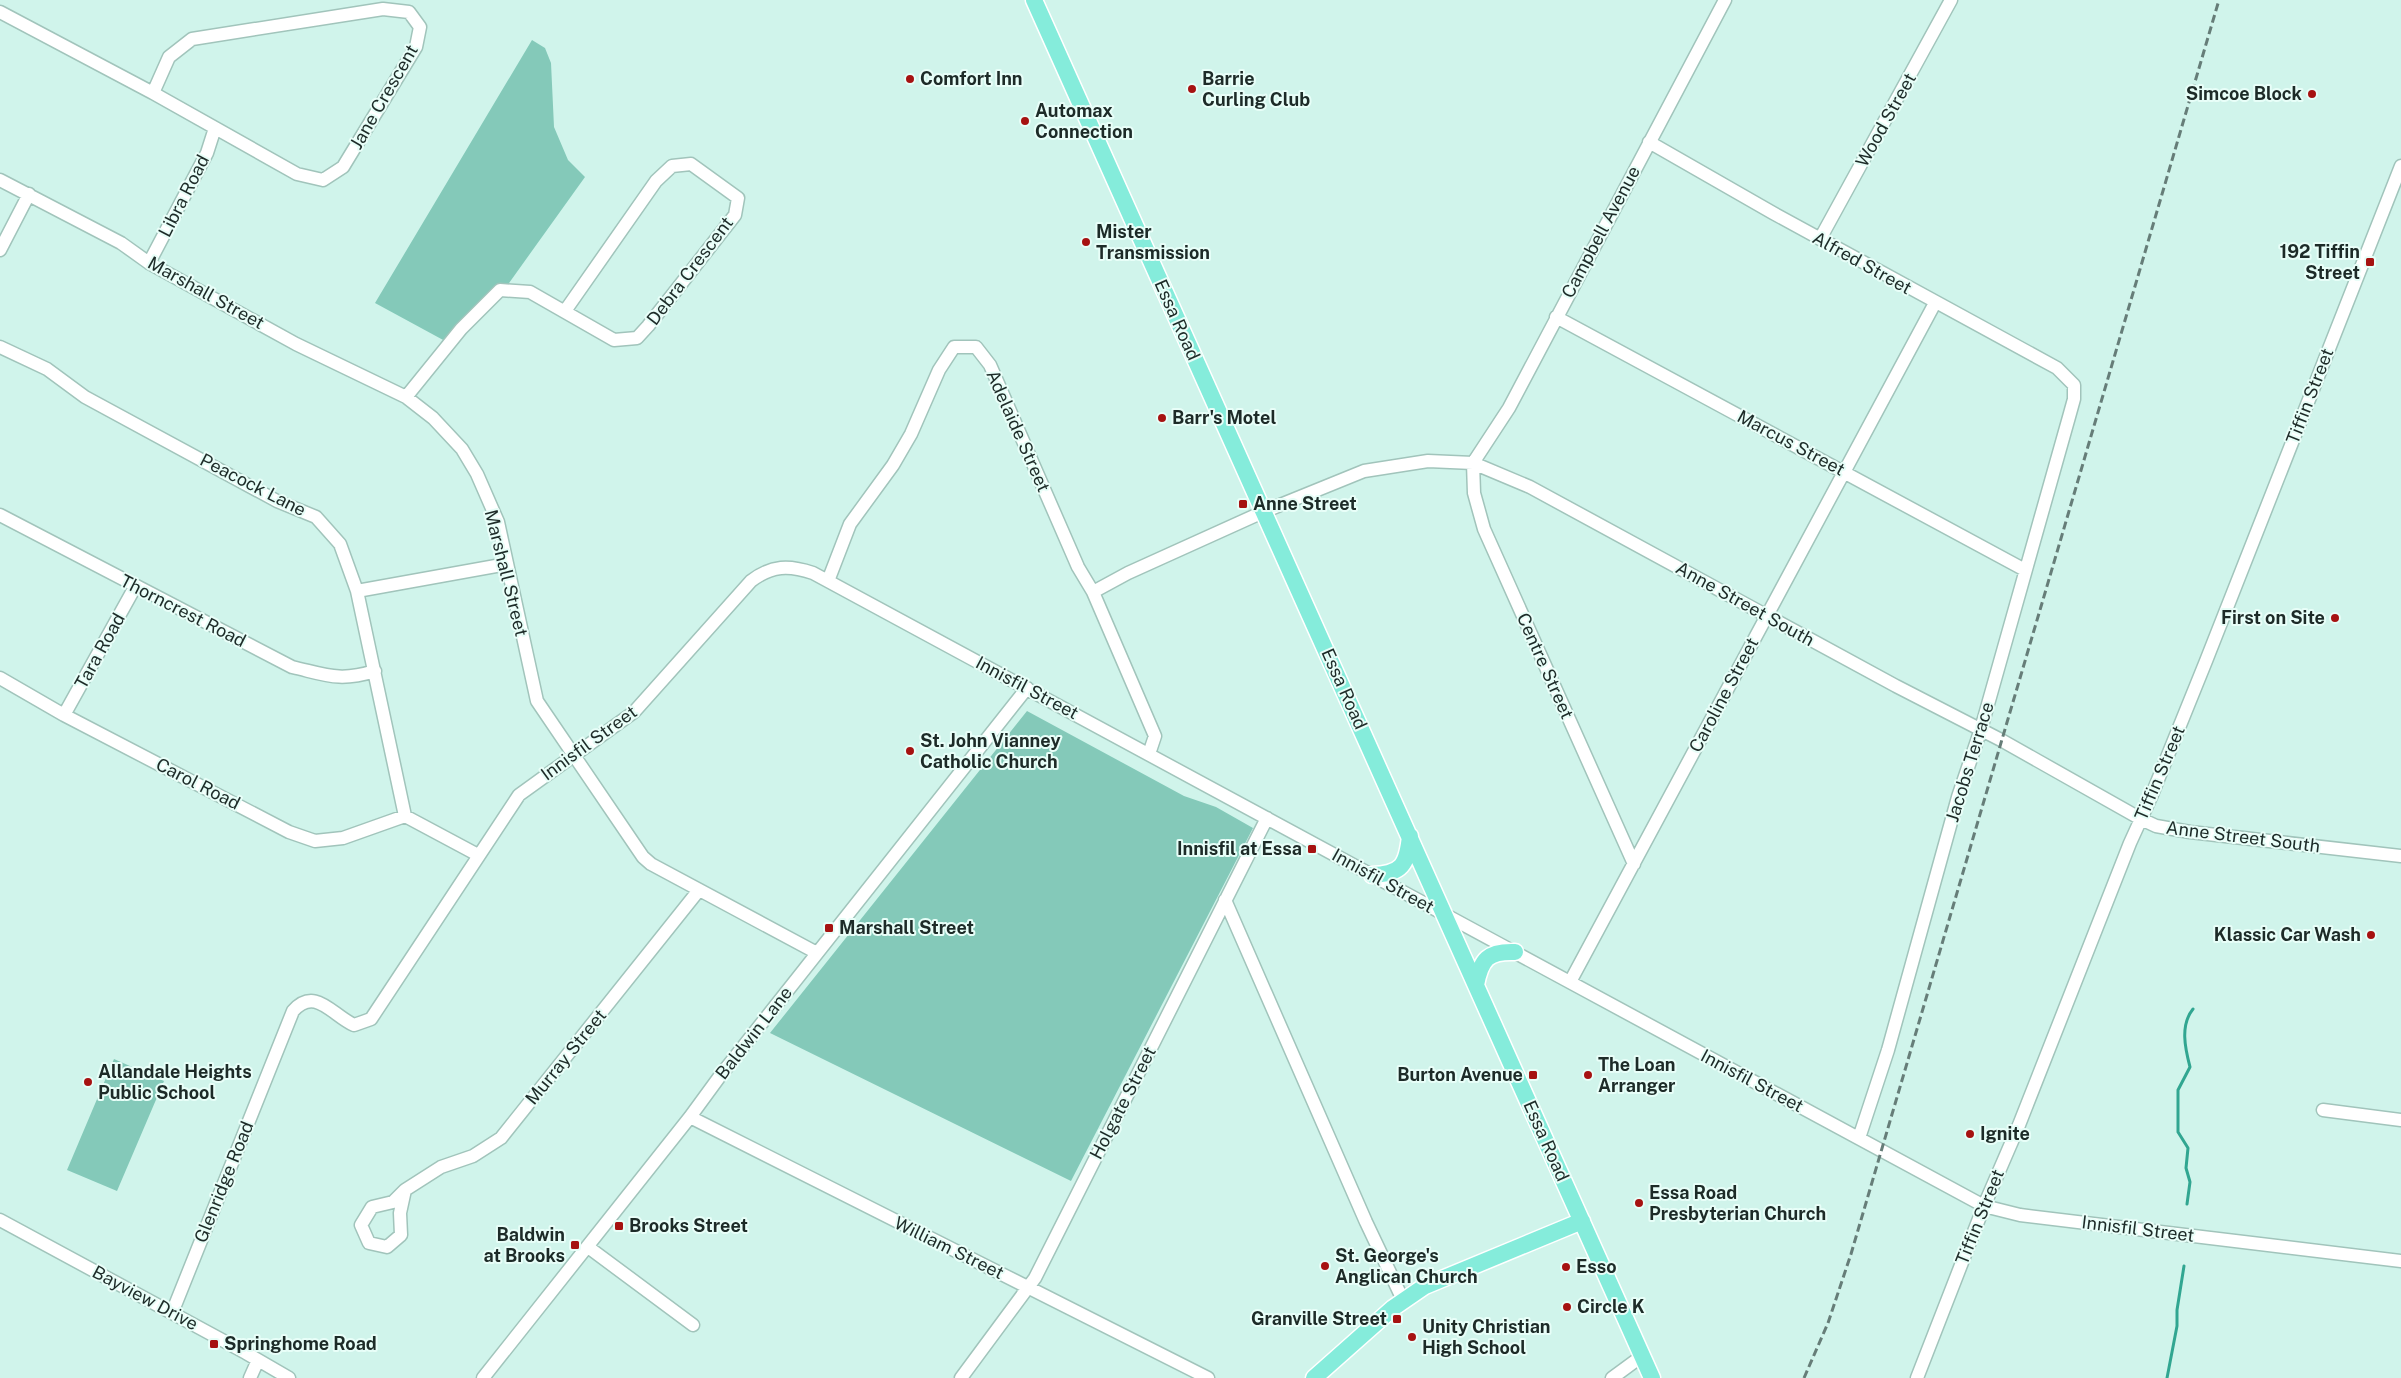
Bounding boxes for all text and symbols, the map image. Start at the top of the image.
street label: Jane Crescent [345,41,422,153]
place label: Comfort Inn [920,68,1023,89]
place label: Barrie Curling Club [1202,68,1310,110]
street label: Wood Street [1851,69,1920,171]
marker: Comfort Inn [904,73,916,85]
marker: Barrie Curling Club [1186,83,1198,95]
place label: Simcoe Block [2186,83,2303,104]
marker: Simcoe Block [2306,88,2318,100]
place label: Automax Connection [1035,100,1133,142]
marker: Automax Connection [1019,115,1031,127]
street label: Libra Road [154,151,213,240]
street label: Campbell Avenue [1557,162,1644,301]
street label: Debra Crescent [642,212,737,329]
place label: Mister Transmission [1096,221,1210,263]
street label: Alfred Street [1809,227,1915,298]
marker: Mister Transmission [1080,236,1092,248]
place label: 192 Tiffin Street [2279,241,2360,283]
street label: Marshall Street [144,252,268,333]
marker: 192 Tiffin Street [2364,256,2376,268]
street label: Essa Road [1150,276,1205,363]
street label: Tiffin Street [2282,345,2337,447]
street label: Adelaide Street [982,367,1055,495]
street label: Marcus Street [1734,405,1849,480]
place label: Barr's Motel [1172,407,1276,428]
marker: Barr's Motel [1156,412,1168,424]
street label: Peacock Lane [197,449,310,520]
place label: Anne Street [1253,493,1357,514]
marker: Anne Street [1237,498,1249,510]
street label: Marshall Street [481,507,532,638]
street label: Anne Street South [1672,557,1818,650]
street label: Thorncrest Road [117,570,250,651]
place label: First on Site [2221,607,2325,628]
street label: Tara Road [70,609,129,692]
street label: Centre Street [1513,610,1578,722]
marker: First on Site [2329,612,2341,624]
street label: Caroline Street [1685,634,1763,756]
street label: Essa Road [1317,645,1372,732]
street label: Innisfil Street [972,652,1082,723]
street label: Jacobs Terrace [1941,699,1998,824]
street label: Innisfil Street [537,701,641,784]
street label: Tiffin Street [2130,722,2189,823]
place label: St. John Vianney Catholic Church [920,730,1061,772]
marker: St. John Vianney Catholic Church [904,745,916,757]
street label: Carol Road [153,753,244,814]
street label: Anne Street South [2165,817,2321,856]
place label: Innisfil at Essa [1177,838,1302,859]
marker: Innisfil at Essa [1306,843,1318,855]
street label: Innisfil Street [1329,844,1438,917]
place label: Marshall Street [839,917,974,938]
marker: Marshall Street [823,922,835,934]
place label: Klassic Car Wash [2214,924,2361,945]
marker: Klassic Car Wash [2365,929,2377,941]
street label: Baldwin Lane [711,982,796,1083]
street label: Murray Street [521,1005,610,1109]
street label: Holgate Street [1085,1043,1160,1163]
street label: Innisfil Street [1697,1045,1807,1116]
place label: The Loan Arranger [1598,1054,1676,1096]
place label: Allandale Heights Public School [98,1061,252,1103]
place label: Burton Avenue [1397,1064,1523,1085]
marker: Burton Avenue [1527,1069,1539,1081]
marker: The Loan Arranger [1582,1069,1594,1081]
marker: Allandale Heights Public School [82,1076,94,1088]
street label: Essa Road [1519,1097,1574,1184]
street label: Glenridge Road [190,1118,257,1246]
place label: Ignite [1980,1123,2030,1144]
marker: Ignite [1964,1128,1976,1140]
street label: Tiffin Street [1951,1166,2008,1267]
place label: Essa Road Presbyterian Church [1649,1182,1826,1224]
marker: Essa Road Presbyterian Church [1633,1197,1645,1209]
street label: Innisfil Street [2081,1211,2196,1246]
street label: William Street [891,1212,1007,1283]
place label: Brooks Street [629,1215,748,1236]
marker: Brooks Street [613,1220,625,1232]
place label: Baldwin at Brooks [484,1224,565,1266]
marker: Baldwin at Brooks [569,1239,581,1251]
place label: St. George's Anglican Church [1335,1245,1478,1287]
place label: Esso [1576,1256,1617,1277]
marker: St. George's Anglican Church [1319,1260,1331,1272]
street label: Bayview Drive [89,1261,202,1334]
marker: Esso [1560,1261,1572,1273]
place label: Circle K [1577,1296,1645,1317]
marker: Circle K [1561,1301,1573,1313]
place label: Granville Street [1251,1308,1387,1329]
marker: Granville Street [1391,1313,1403,1325]
place label: Unity Christian High School [1422,1316,1551,1358]
marker: Unity Christian High School [1406,1331,1418,1343]
place label: Springhome Road [224,1333,377,1354]
marker: Springhome Road [208,1338,220,1350]

